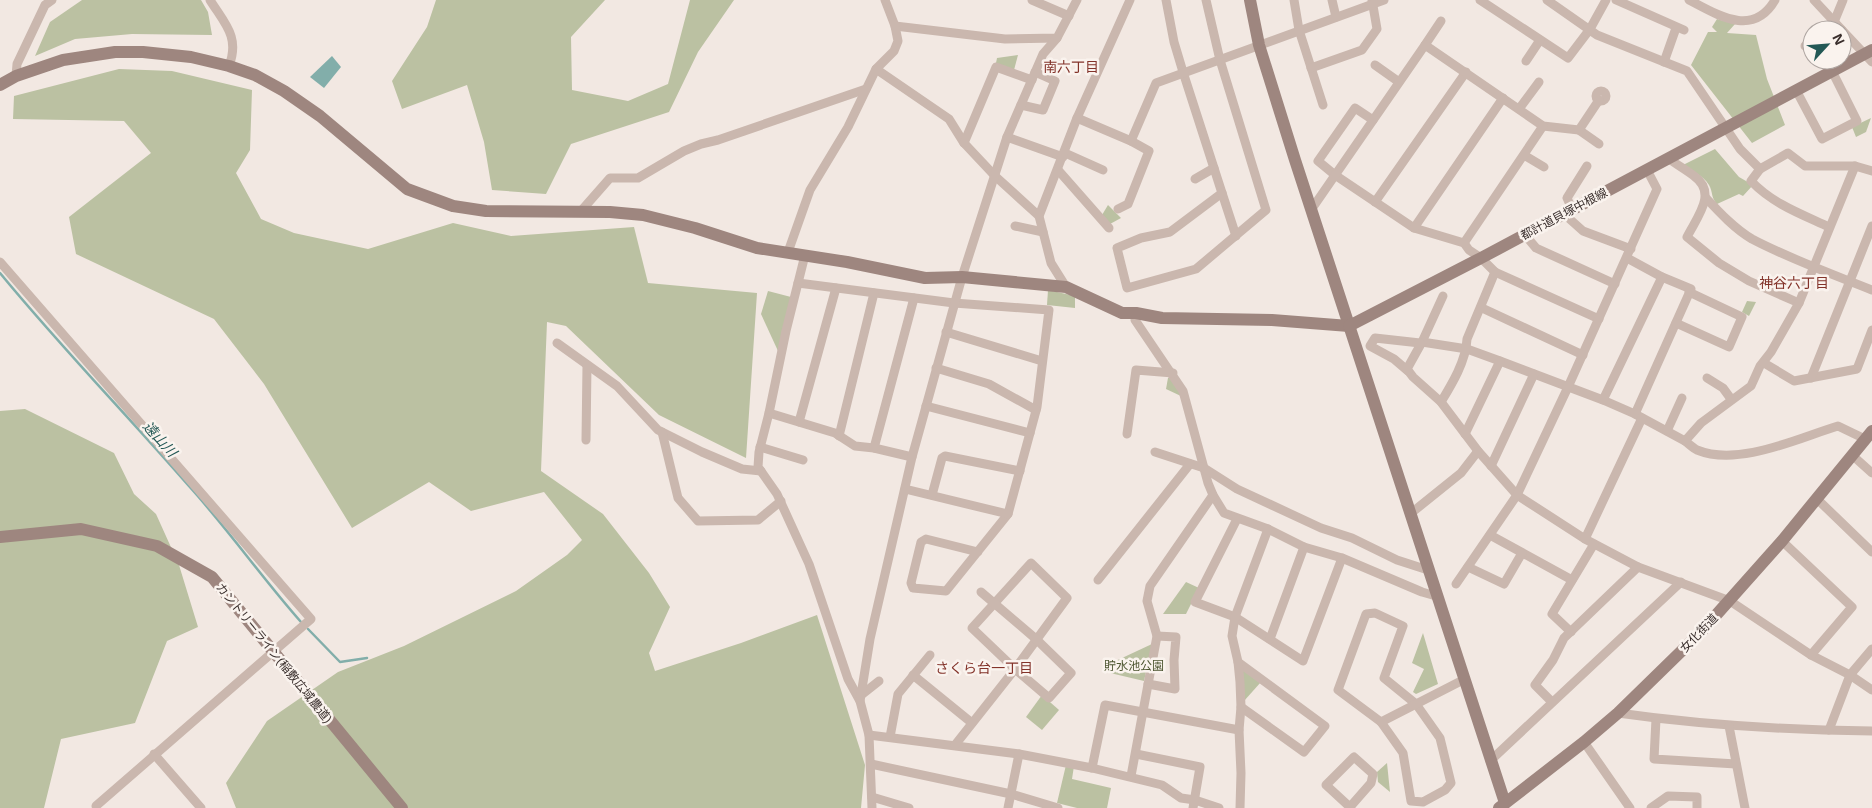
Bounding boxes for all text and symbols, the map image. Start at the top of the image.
north arrow [1802,20,1852,70]
text: N [1829,31,1848,47]
district label: 南六丁目 [1043,59,1099,75]
street label: 都計道貝塚中根線 [1518,185,1610,243]
district label: 神谷六丁目 [1759,275,1829,291]
water label: 遠山川 [140,418,181,461]
street label: カントリーライン(稲敷広域農道) [213,580,335,726]
street label: 女化街道 [1677,611,1721,655]
park label: 貯水池公園 [1104,659,1164,673]
district label: さくら台一丁目 [935,660,1033,676]

